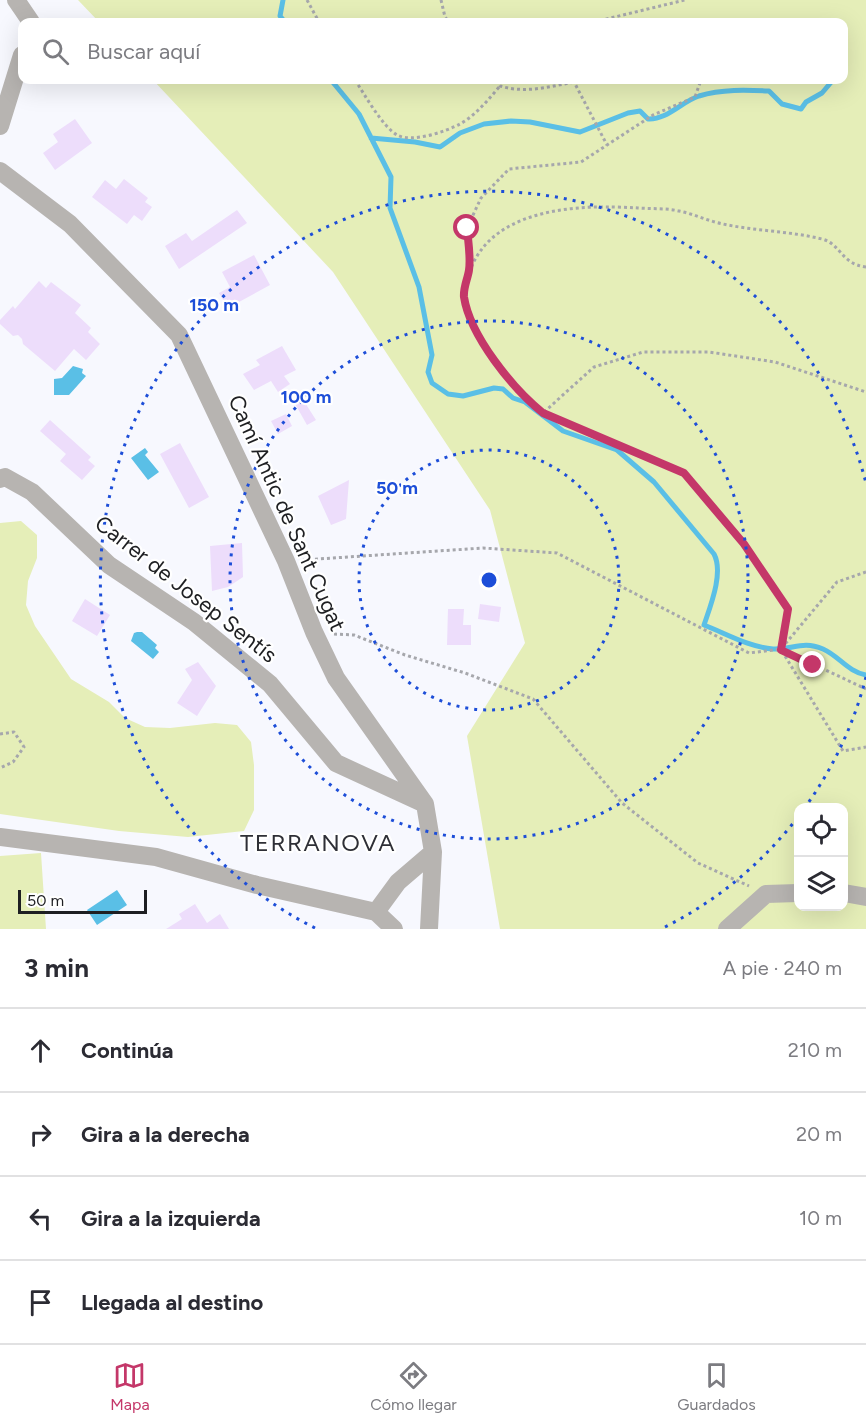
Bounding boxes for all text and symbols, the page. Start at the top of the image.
search box [18,18,848,84]
icon: search [39,35,72,68]
text: Buscar aquí [87,38,200,65]
route start [453,214,479,240]
text: 150 m [189,294,239,316]
text: 100 m [281,386,331,408]
street label: Camí Antic de Sant Cugat [223,391,351,635]
text: 50 m [376,477,418,499]
street label: Carrer de Josep Sentís [90,510,282,668]
centre of rings [479,570,499,590]
route end [799,651,825,677]
map controls [794,803,848,911]
button: locate [794,803,848,857]
district label: TERRANOVA [240,828,396,857]
button: layers [794,857,848,911]
scale bar [18,887,147,914]
text: 50 m [27,891,64,910]
text: 3 min [24,952,89,984]
text: A pie · 240 m [723,956,842,980]
icon: ahead [24,1034,57,1067]
text: Continúa [81,1037,174,1064]
text: 210 m [788,1038,842,1062]
icon: right [24,1118,57,1151]
text: Gira a la derecha [81,1121,250,1148]
text: 20 m [796,1122,842,1146]
icon: left [24,1202,57,1235]
text: Gira a la izquierda [81,1205,261,1232]
text: 10 m [799,1206,842,1230]
icon: arrive [24,1286,57,1319]
text: Llegada al destino [81,1289,263,1316]
tab: Mapa [110,1359,150,1414]
tab: Cómo llegar [370,1359,457,1414]
tab: Guardados [677,1359,756,1414]

